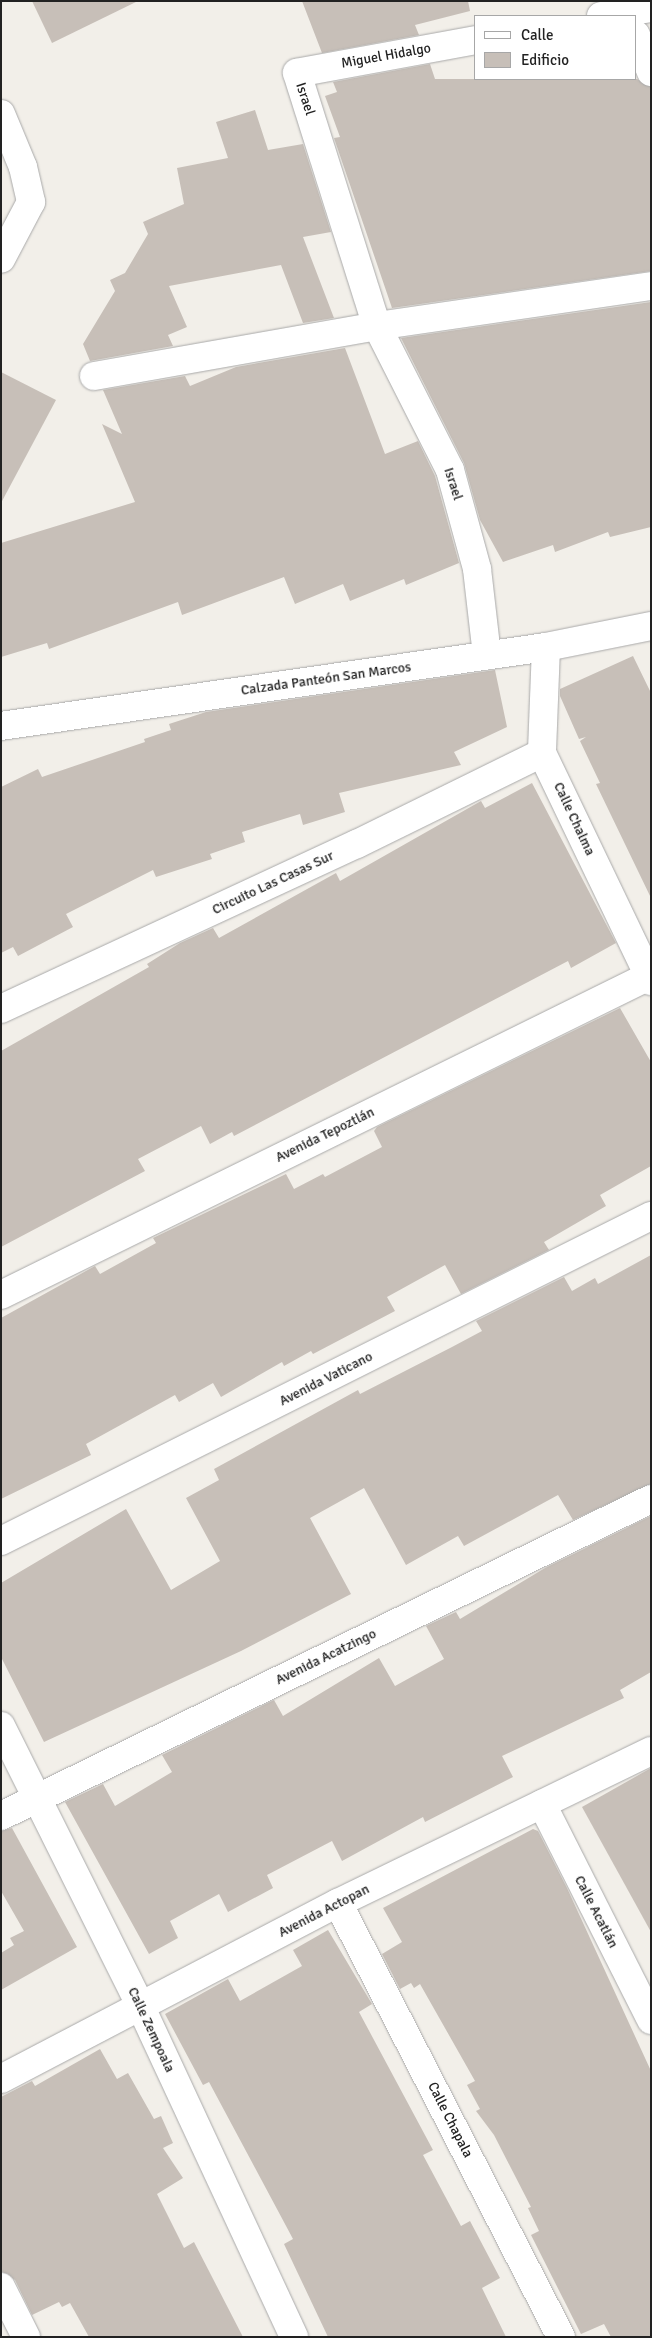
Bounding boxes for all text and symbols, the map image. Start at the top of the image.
legend [474,15,637,80]
text: Calle [521,26,554,44]
street label: Miguel Hidalgo [340,40,432,72]
text: Edificio [521,51,569,69]
street label: Israel [292,81,318,117]
street label: Israel [440,466,466,502]
street label: Calzada Panteón San Marcos [240,659,412,699]
street label: Calle Chalma [550,780,598,858]
street label: Circuito Las Casas Sur [210,847,336,919]
street label: Avenida Tepoztlán [273,1104,377,1166]
street label: Avenida Vaticano [277,1348,375,1410]
street label: Avenida Acatzingo [273,1625,379,1689]
street label: Calle Acatlán [571,1873,621,1951]
street label: Avenida Actopan [276,1881,372,1941]
street label: Calle Zempoala [124,1985,178,2075]
street label: Calle Chapala [424,2079,476,2161]

